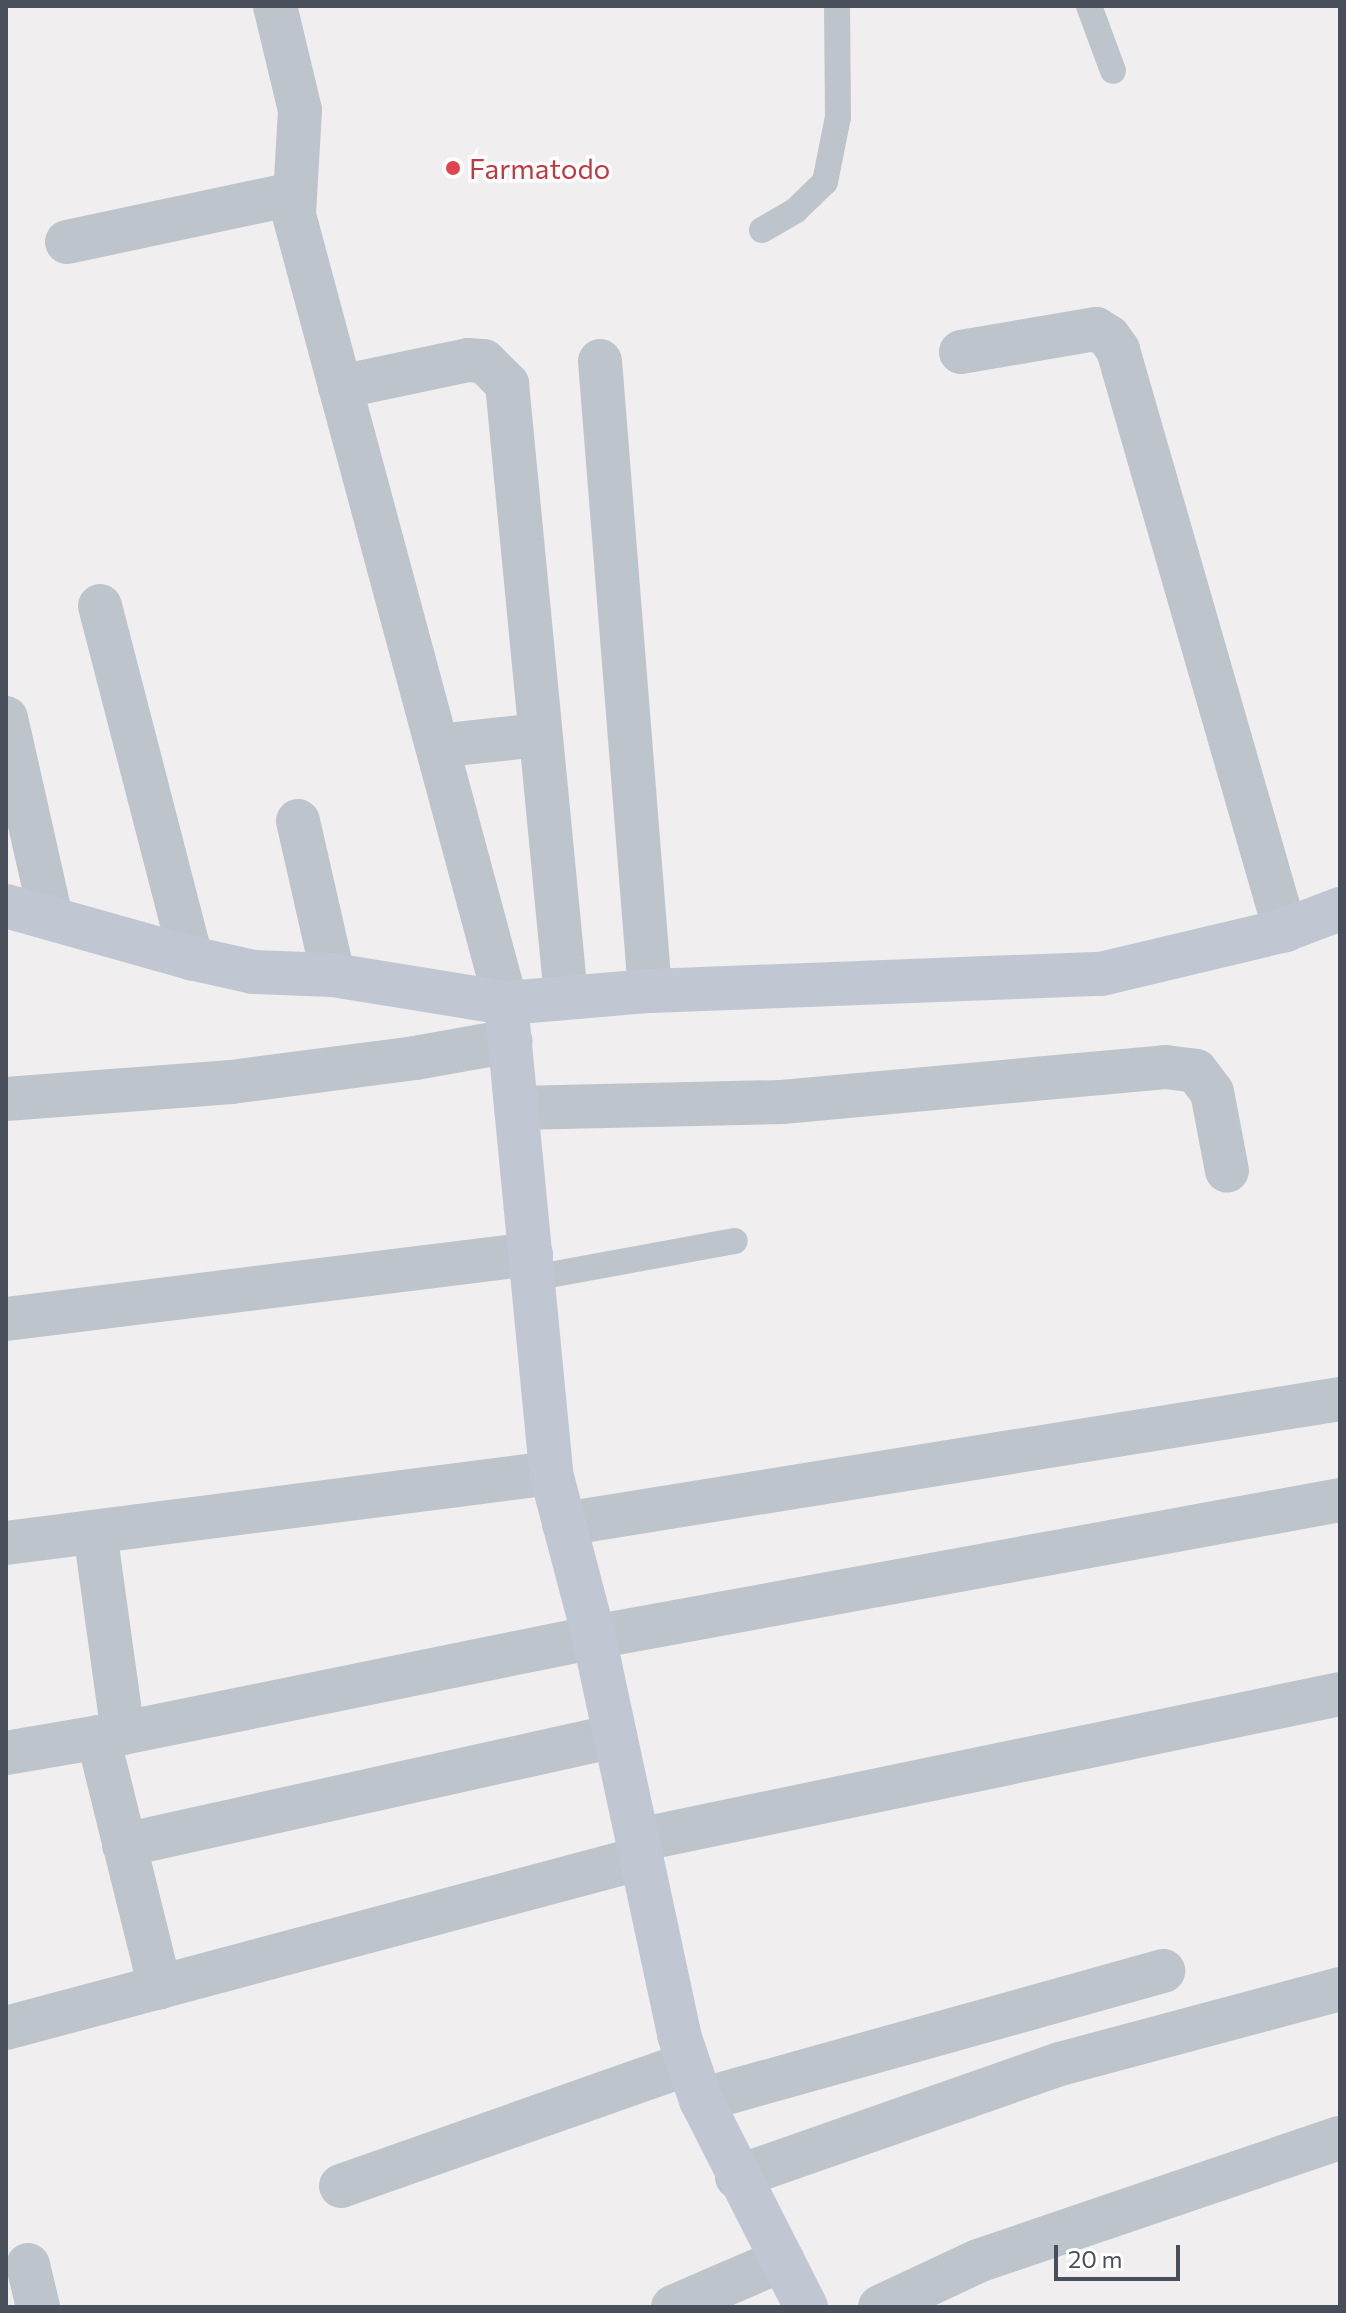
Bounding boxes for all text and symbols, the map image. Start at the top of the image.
place label: Farmatodo [469,151,610,185]
marker: Farmatodo [444,159,462,177]
scale bar [1058,2229,1184,2279]
text: 20 m [1068,2244,1122,2273]

